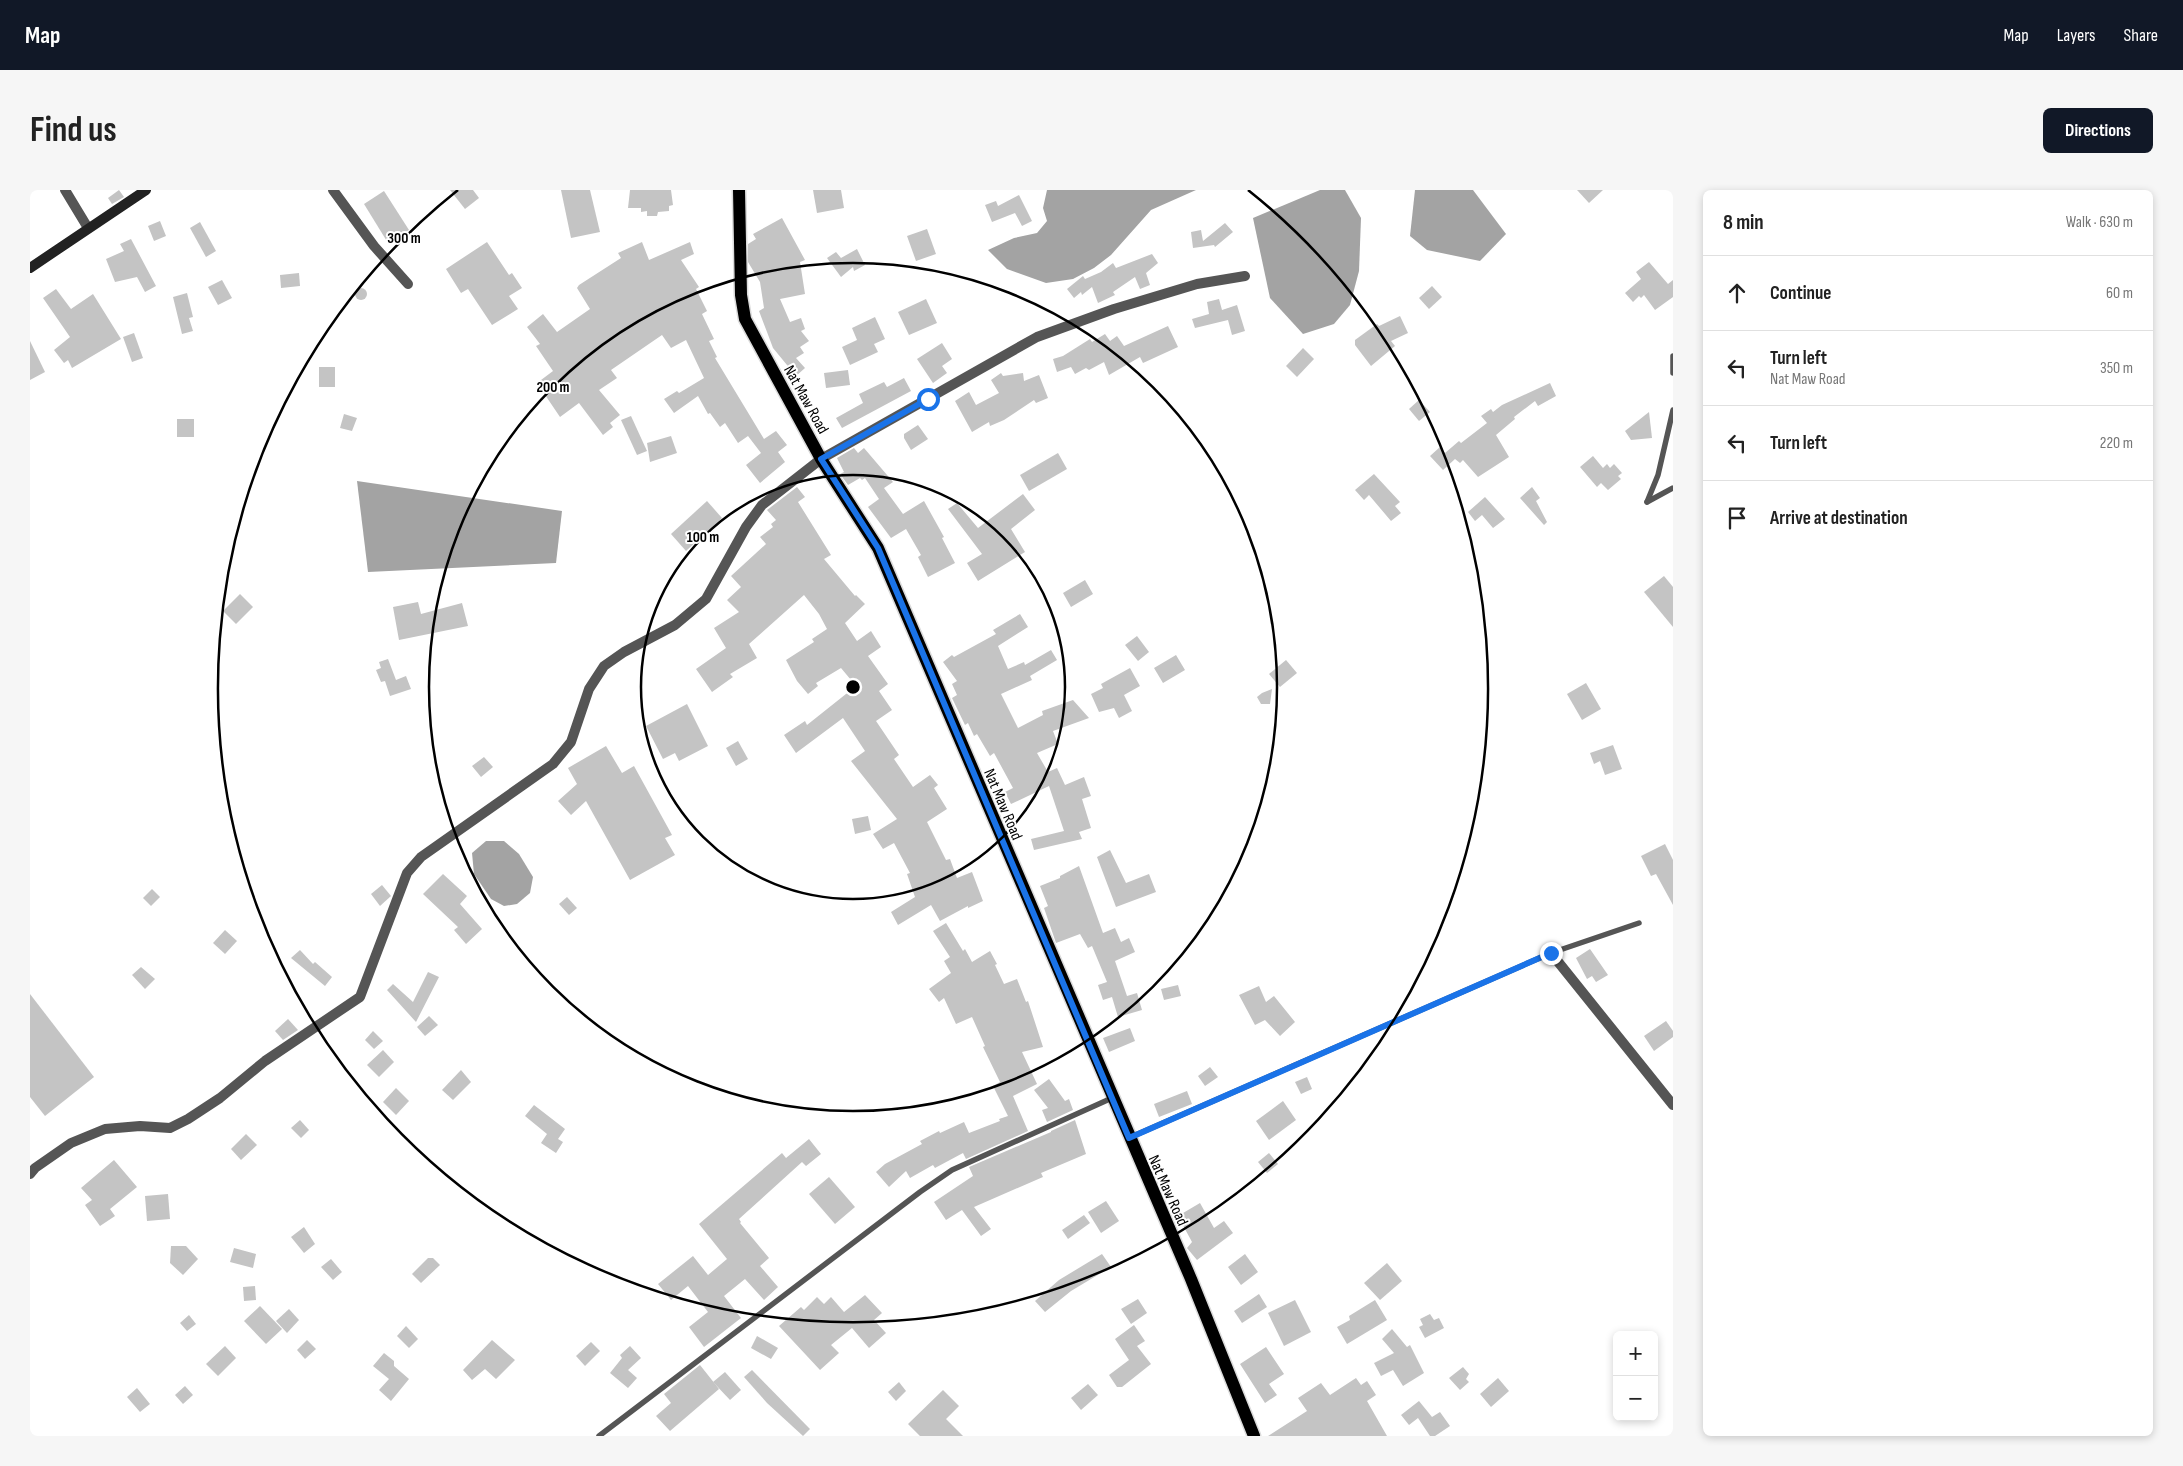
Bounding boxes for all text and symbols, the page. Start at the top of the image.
text: Map [25,21,60,50]
text: Map [2004,25,2029,46]
text: Layers [2057,25,2096,46]
text: Share [2124,25,2158,46]
button: Directions [2043,108,2153,153]
text: Find us [30,109,117,152]
text: 8 min [1723,210,1764,235]
text: Walk · 630 m [2066,213,2133,232]
text: 300 m [387,229,421,248]
icon: ahead [1723,279,1751,307]
text: Continue [1770,282,1831,305]
text: 60 m [2106,284,2133,303]
text: Turn left [1770,347,1827,370]
icon: left [1723,354,1751,382]
text: 350 m [2100,359,2133,378]
street label: Nat Maw Road [779,362,832,437]
text: Nat Maw Road [1770,370,1846,389]
text: 200 m [536,378,570,397]
route start [917,388,940,411]
icon: left [1723,429,1751,457]
text: Turn left [1770,432,1827,455]
text: 220 m [2100,434,2133,453]
icon: arrive [1723,504,1751,532]
text: Arrive at destination [1770,507,1908,530]
text: 100 m [687,528,719,547]
centre of rings [844,678,862,696]
street label: Nat Maw Road [979,766,1026,843]
route end [1540,942,1563,965]
street label: Nat Maw Road [1144,1152,1192,1229]
map controls [1613,1331,1658,1421]
button: + [1613,1331,1658,1376]
button: − [1613,1376,1658,1421]

